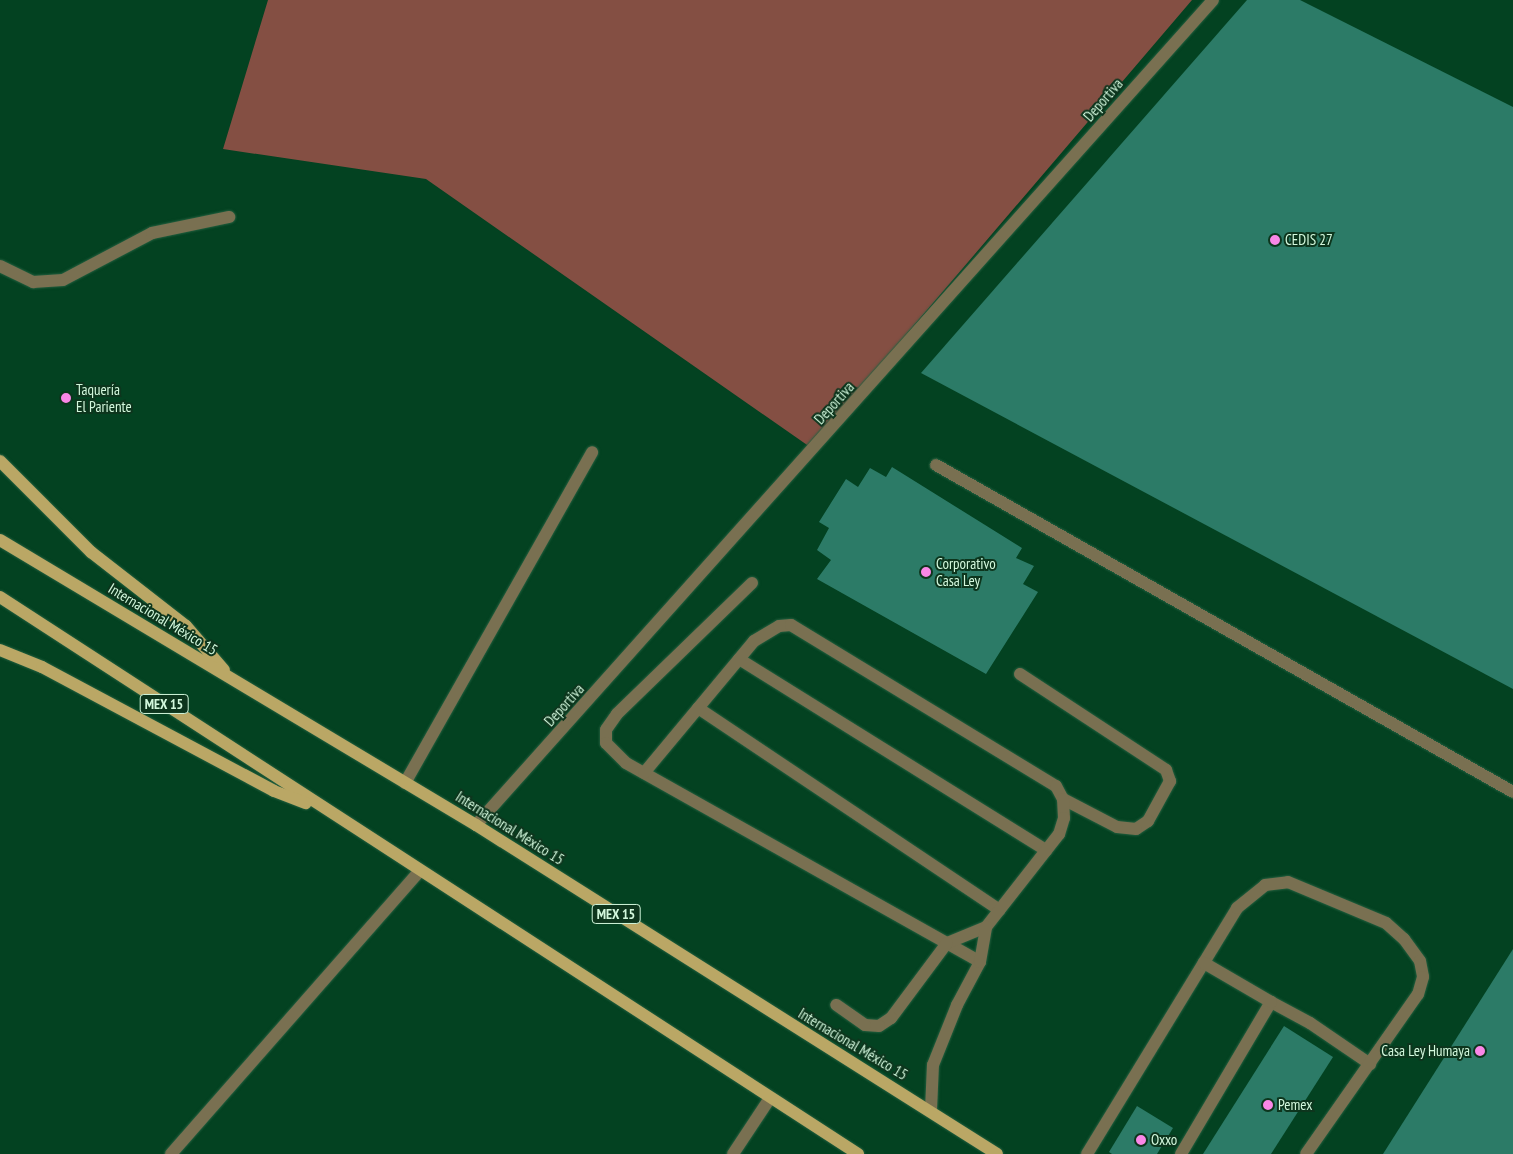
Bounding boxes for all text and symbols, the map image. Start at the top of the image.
street label: Deportiva [1080,75,1126,125]
place label: CEDIS 27 [1285,231,1333,249]
marker: CEDIS 27 [1269,234,1281,246]
street label: Deportiva [810,378,858,428]
place label: Taquería El Pariente [76,380,132,415]
marker: Taquería El Pariente [60,392,72,404]
place label: Corporativo Casa Ley [936,554,996,589]
marker: Corporativo Casa Ley [920,566,932,578]
street label: Internacional México 15 [105,579,221,659]
street label: Deportiva [540,680,588,730]
road number: MEX 15 [139,692,189,716]
street label: Internacional México 15 [452,787,568,869]
road number: MEX 15 [591,902,641,926]
street label: Internacional México 15 [795,1004,911,1084]
place label: Casa Ley Humaya [1381,1042,1470,1060]
marker: Casa Ley Humaya [1474,1045,1486,1057]
place label: Pemex [1278,1096,1312,1114]
marker: Pemex [1262,1099,1274,1111]
place label: Oxxo [1151,1131,1177,1149]
marker: Oxxo [1135,1134,1147,1146]

